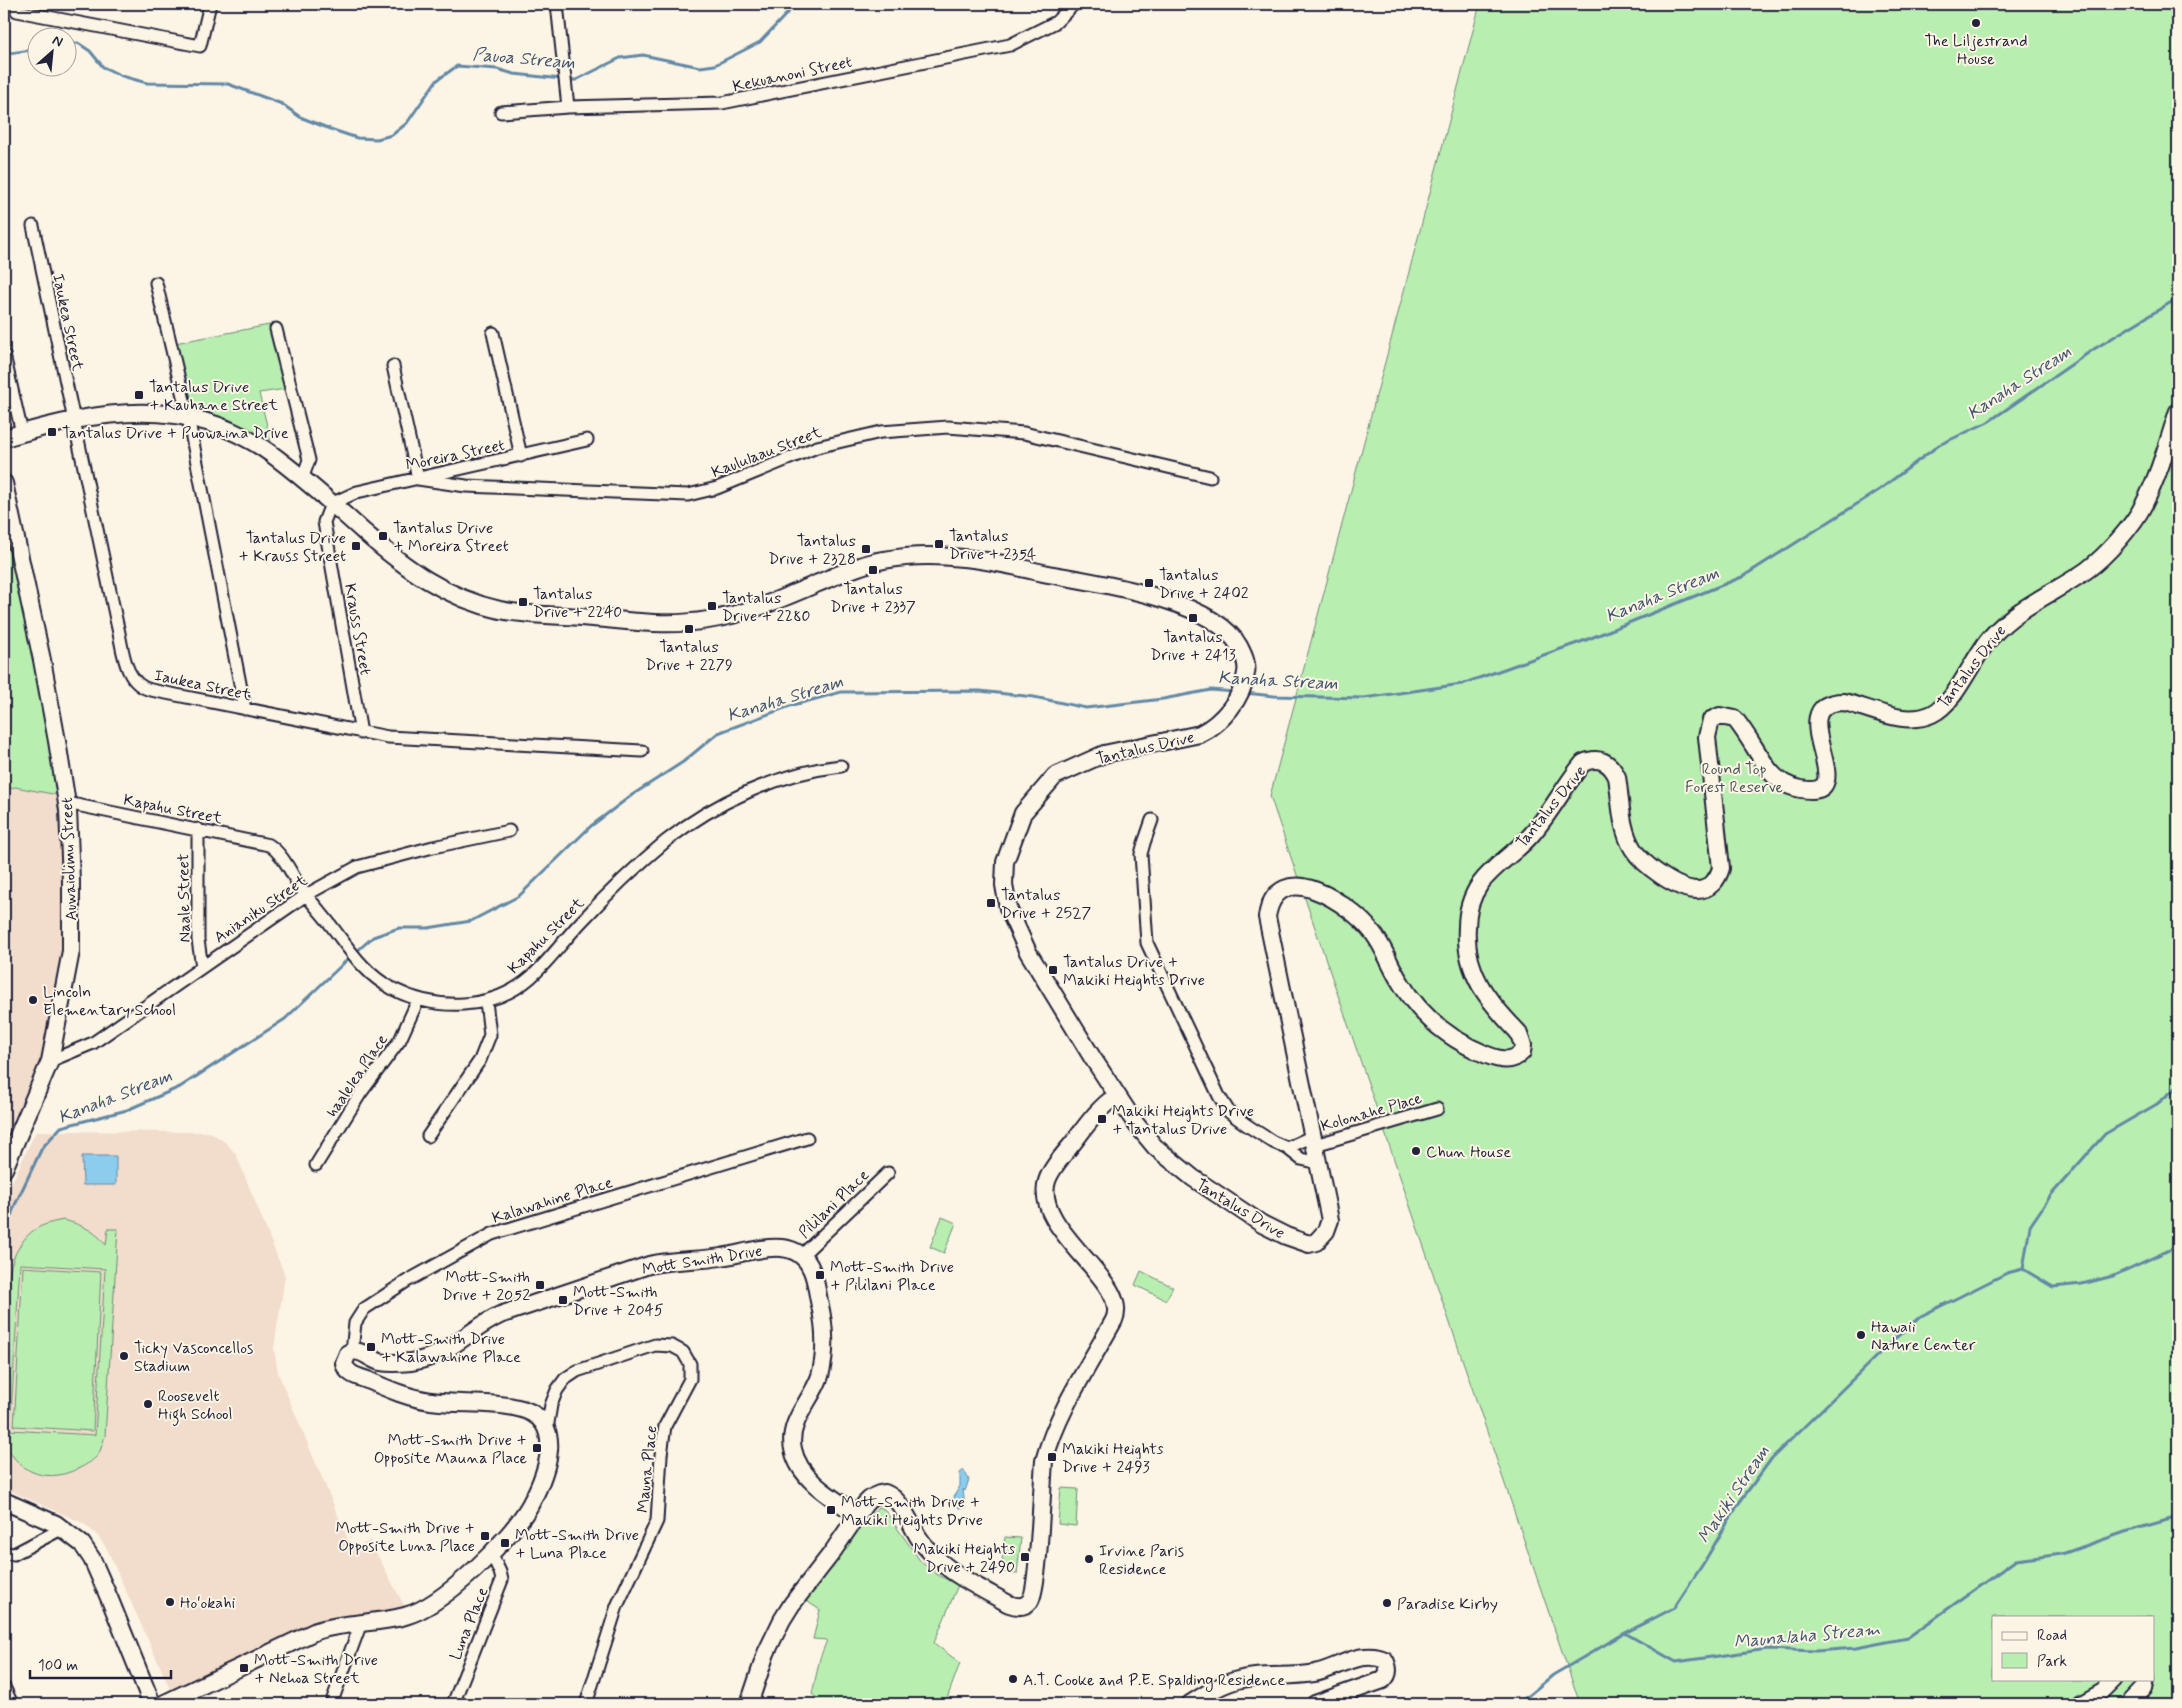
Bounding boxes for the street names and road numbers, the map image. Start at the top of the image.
street label: Kekuanoni Street [731,52,854,97]
street label: Iaukea Street [47,272,88,373]
street label: Kaululaau Street [709,422,825,483]
street label: Moreira Street [404,435,507,476]
street label: Krauss Street [339,582,376,677]
street label: Tantalus Drive [1933,621,2011,713]
street label: Iaukea Street [152,665,254,706]
street label: Tantalus Drive [1094,727,1197,770]
street label: Tantalus Drive [1511,761,1591,852]
street label: Kapahu Street [122,790,224,829]
street label: Auwaiolimu Street [57,797,82,921]
street label: Naale Street [173,853,196,943]
street label: Anianiku Street [210,870,312,948]
street label: Kapahu Street [503,893,589,979]
street label: haalelea Place [322,1030,393,1121]
street label: Kolonahe Place [1318,1088,1425,1137]
street label: Pililani Place [794,1165,874,1243]
street label: Kalawahine Place [490,1172,615,1229]
street label: Tantalus Drive [1192,1174,1289,1244]
street label: Mott Smith Drive [641,1241,764,1280]
street label: Mauna Place [632,1424,663,1514]
street label: Luna Place [445,1584,494,1663]

